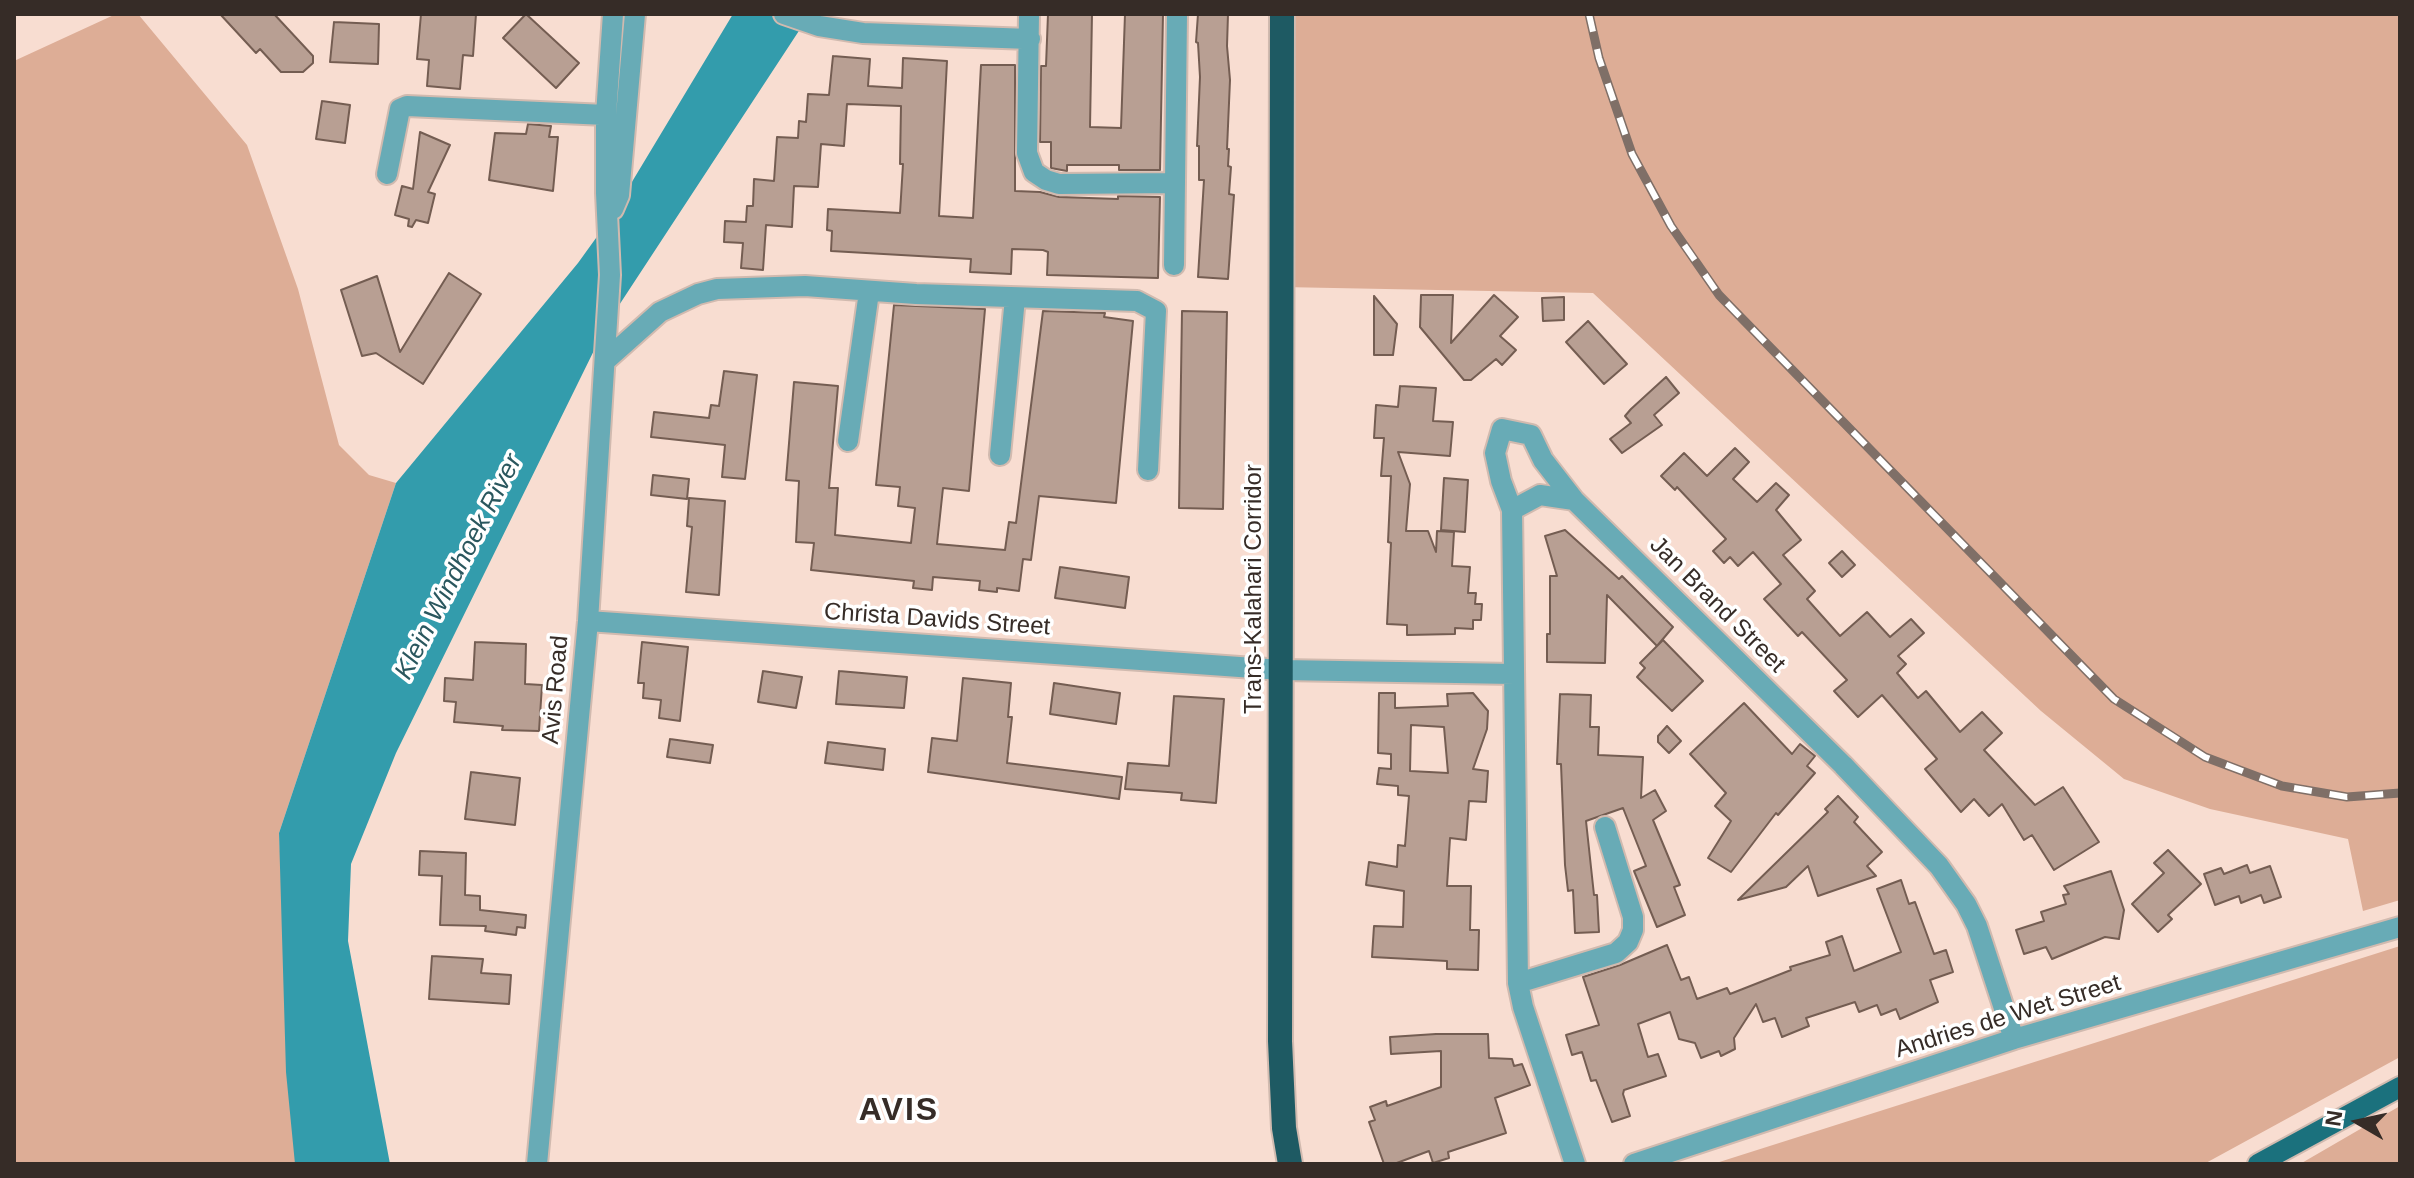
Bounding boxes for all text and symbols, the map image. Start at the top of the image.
water label: Klein Windhoek River [389,449,529,685]
street label: Trans-Kalahari Corridor [1240,464,1268,714]
street label: Jan Brand Street [1643,531,1791,679]
street label: Christa Davids Street [823,598,1051,642]
street label: Avis Road [537,634,575,746]
street label: Andries de Wet Street [1892,969,2124,1065]
north arrow [2318,1082,2398,1162]
district label: AVIS [859,1092,939,1130]
text: N [2320,1108,2347,1128]

